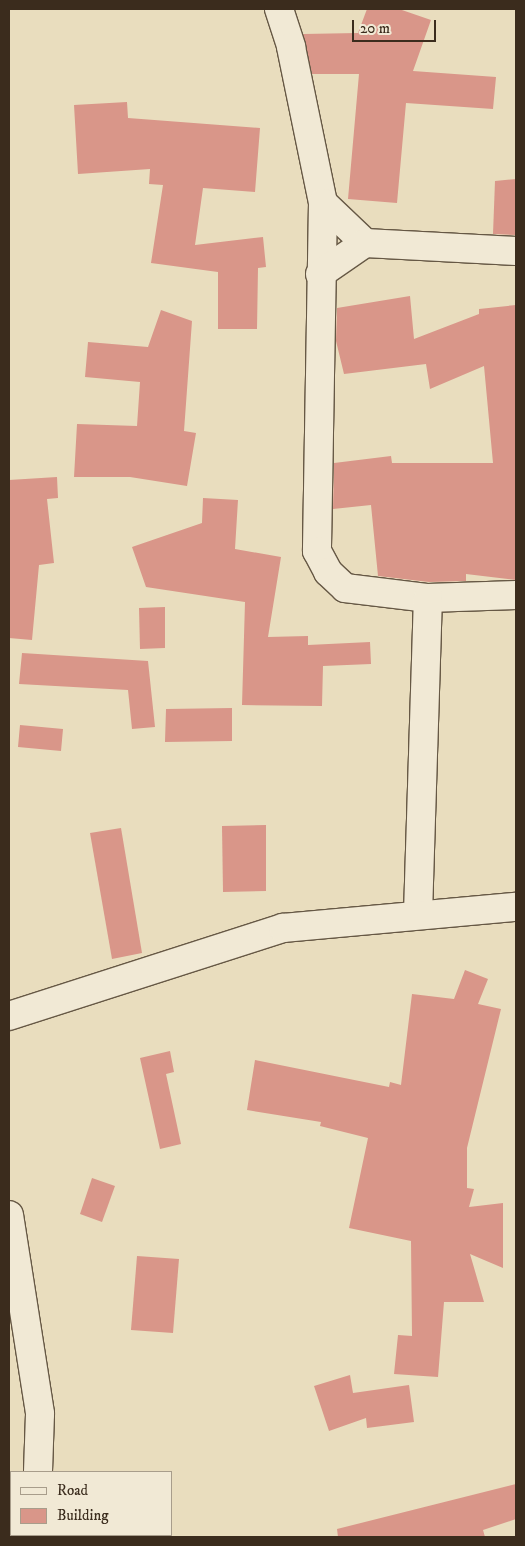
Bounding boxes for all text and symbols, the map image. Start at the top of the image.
scale bar [355,10,439,42]
text: 20 m [360,19,390,38]
legend [10,1471,172,1536]
text: Road [57,1481,88,1500]
text: Building [57,1506,109,1525]

